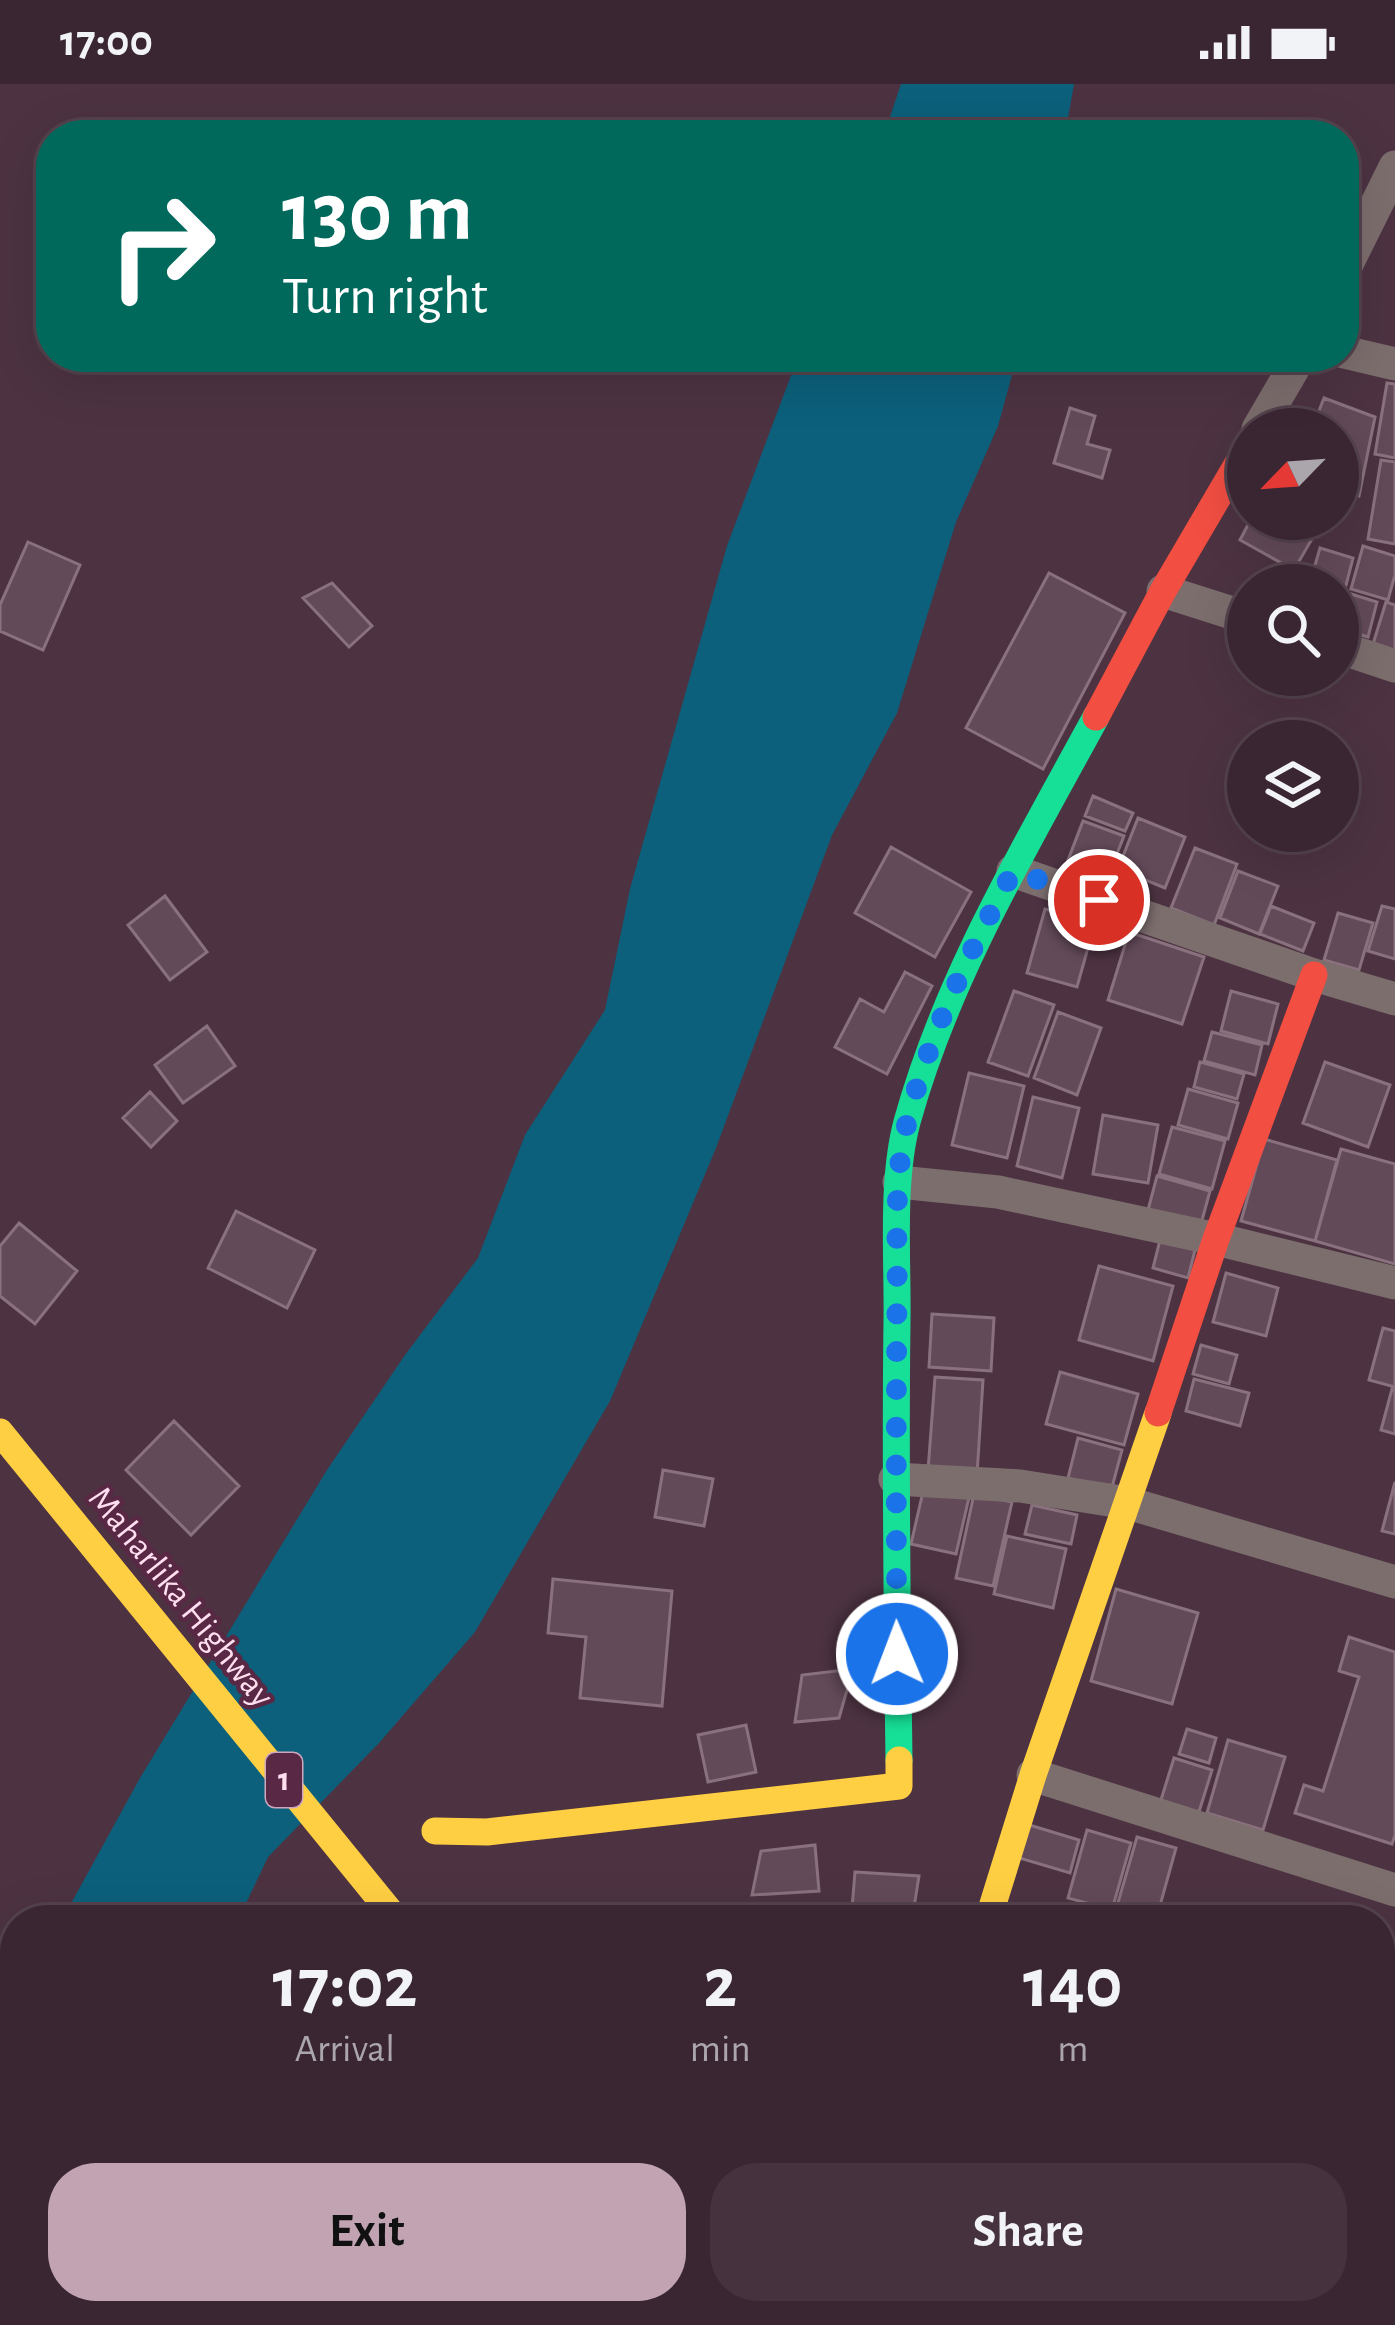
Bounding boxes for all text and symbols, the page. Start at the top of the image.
text: 17:00 [60,19,153,64]
icon: right [84,168,240,324]
text: 130 m [282,172,473,256]
text: Turn right [282,270,488,324]
north arrow [1227,408,1359,540]
map controls [1227,408,1359,852]
button: search [1227,564,1359,696]
button: layers [1227,720,1359,852]
pin [1048,849,1150,951]
icon: arrive [1066,867,1132,933]
street label: Maharlika Highway [82,1480,280,1714]
position arrow [834,1591,960,1717]
road number: 1 [266,1753,302,1807]
text: 17:02 [272,1948,417,2020]
text: 2 [703,1948,737,2020]
text: 140 [1023,1948,1123,2020]
text: Arrival [295,2030,395,2069]
text: min [690,2030,751,2069]
text: m [1057,2030,1088,2069]
button: Exit [48,2163,686,2301]
button: Share [710,2163,1347,2301]

